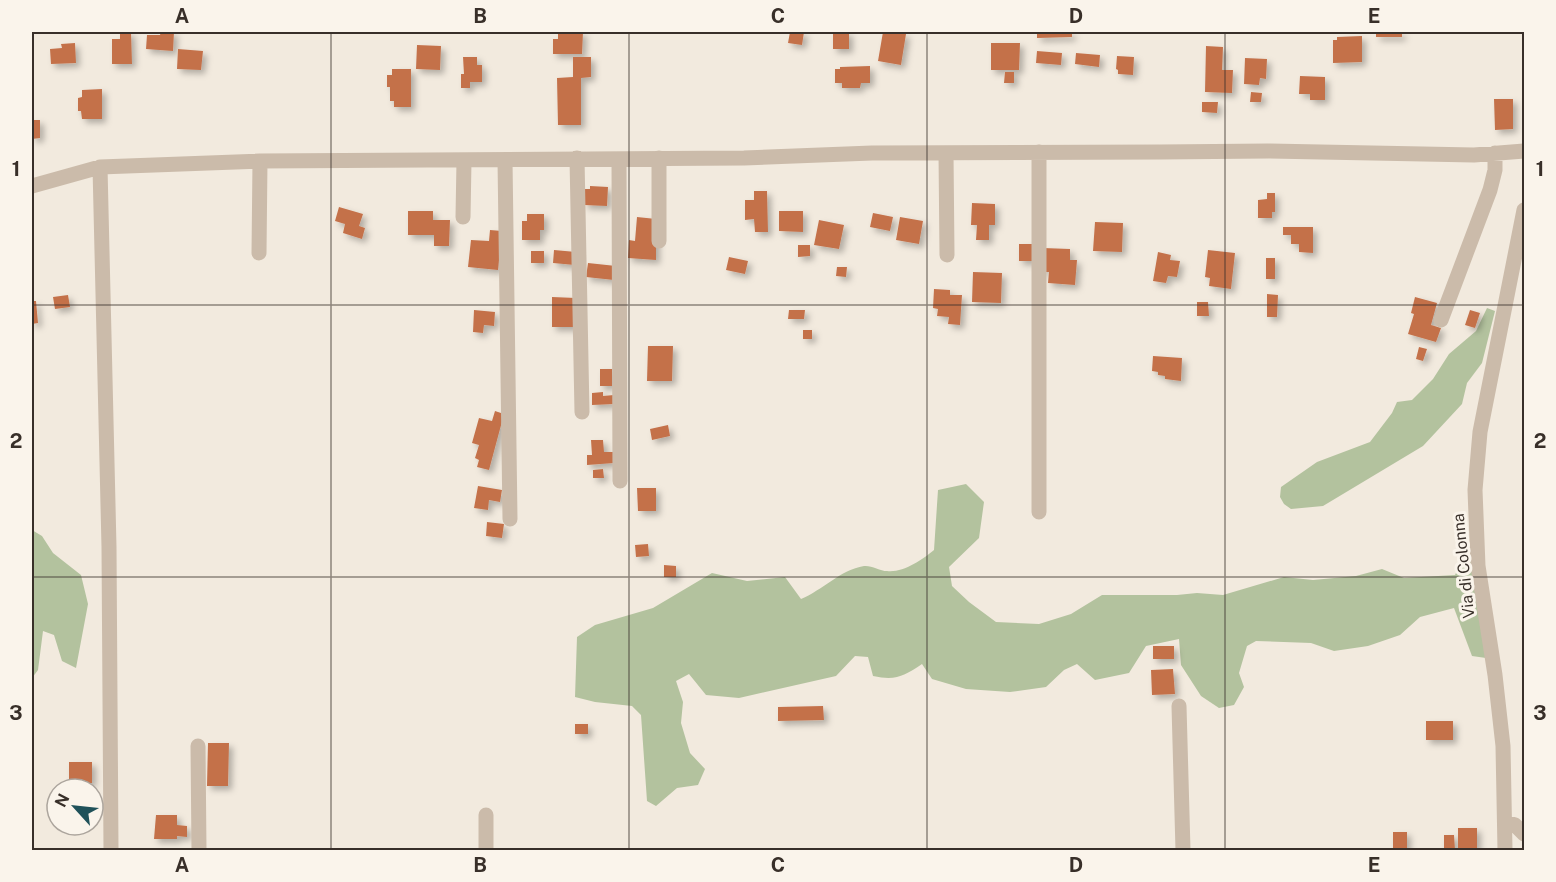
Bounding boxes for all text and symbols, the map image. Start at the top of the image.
text: A [175,4,189,28]
text: B [473,4,487,28]
text: C [771,4,785,28]
text: D [1069,4,1083,28]
text: E [1368,4,1380,28]
text: 1 [12,157,20,181]
text: 1 [1536,157,1544,181]
text: 2 [10,429,22,453]
text: 2 [1534,429,1546,453]
street label: Via di Colonna [1449,512,1478,619]
text: 3 [9,701,23,725]
text: 3 [1533,701,1547,725]
north arrow [45,777,105,837]
text: N [51,791,73,810]
text: A [175,853,189,877]
text: B [473,853,487,877]
text: C [771,853,785,877]
text: D [1069,853,1083,877]
text: E [1368,853,1380,877]

